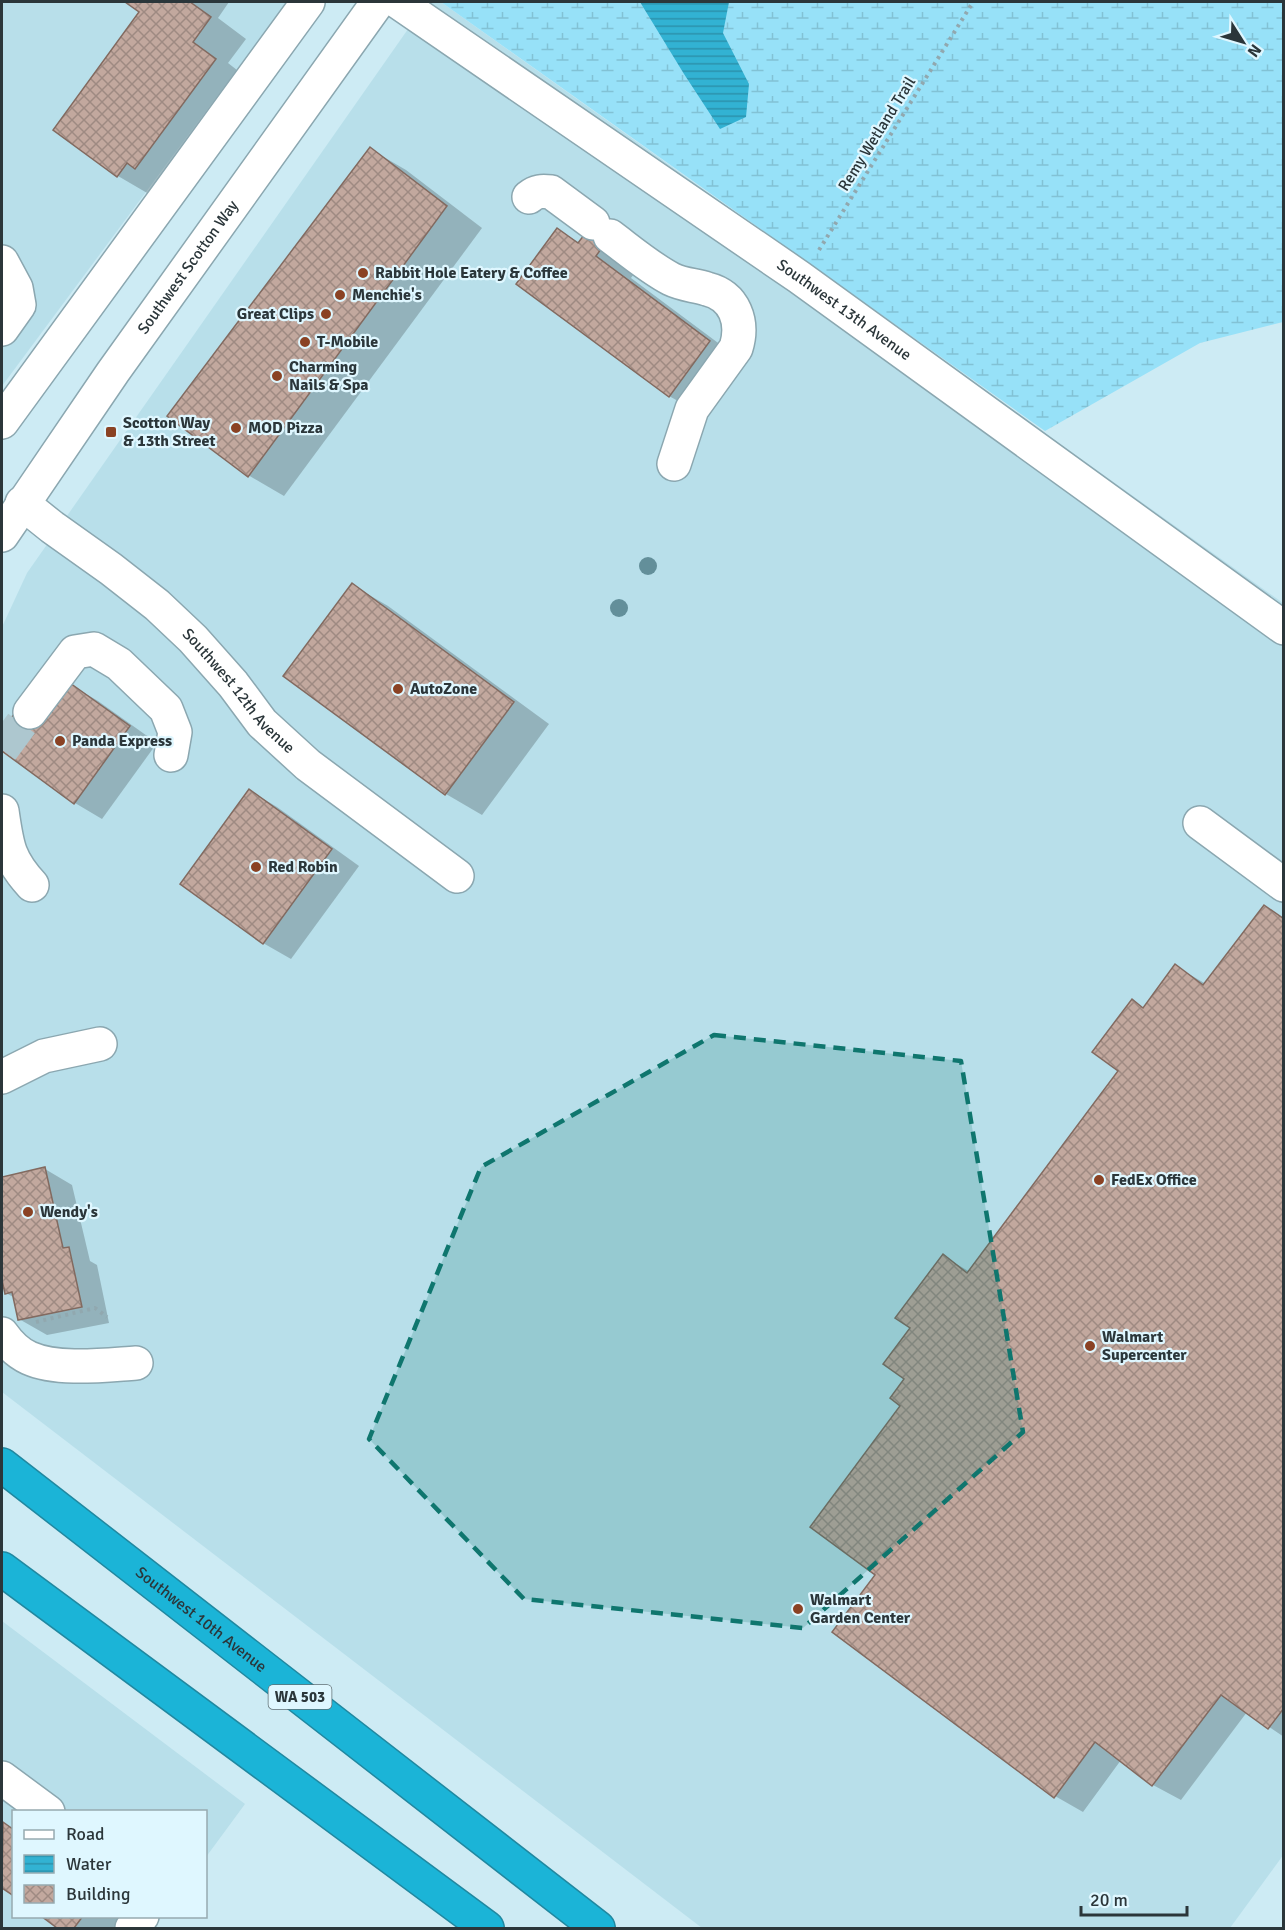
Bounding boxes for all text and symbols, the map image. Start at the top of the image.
north arrow [1213,12,1273,72]
text: N [1243,40,1266,61]
street label: Remy Wetland Trail [834,73,920,195]
street label: Southwest Scotton Way [133,196,243,338]
street label: Southwest 13th Avenue [773,255,915,365]
place label: Rabbit Hole Eatery & Coffee [375,263,568,283]
marker: Rabbit Hole Eatery & Coffee [356,266,370,280]
place label: Menchie's [352,285,422,305]
marker: Menchie's [333,288,347,302]
place label: Great Clips [237,304,314,324]
marker: Great Clips [319,307,333,321]
place label: T-Mobile [317,332,378,352]
marker: T-Mobile [298,335,312,349]
place label: Charming Nails & Spa [289,357,369,395]
marker: Charming Nails & Spa [270,369,284,383]
place label: Scotton Way & 13th Street [123,413,215,451]
place label: MOD Pizza [248,418,323,438]
marker: MOD Pizza [229,421,243,435]
marker: Scotton Way & 13th Street [104,425,118,439]
street label: Southwest 12th Avenue [178,624,299,758]
place label: AutoZone [410,679,477,699]
marker: AutoZone [391,682,405,696]
place label: Panda Express [72,731,172,751]
marker: Panda Express [53,734,67,748]
place label: Red Robin [268,857,338,877]
marker: Red Robin [249,860,263,874]
place label: FedEx Office [1111,1170,1197,1190]
marker: FedEx Office [1092,1173,1106,1187]
place label: Wendy's [40,1202,98,1222]
marker: Wendy's [21,1205,35,1219]
place label: Walmart Supercenter [1102,1327,1187,1365]
marker: Walmart Supercenter [1083,1339,1097,1353]
street label: Southwest 10th Avenue [131,1562,271,1677]
place label: Walmart Garden Center [810,1590,911,1628]
marker: Walmart Garden Center [791,1602,805,1616]
road number: WA 503 [268,1685,332,1709]
legend [12,1810,207,1918]
text: Road [66,1823,105,1845]
text: Water [66,1853,112,1875]
scale bar [1081,1879,1188,1917]
text: Building [66,1883,130,1905]
text: 20 m [1090,1889,1128,1911]

